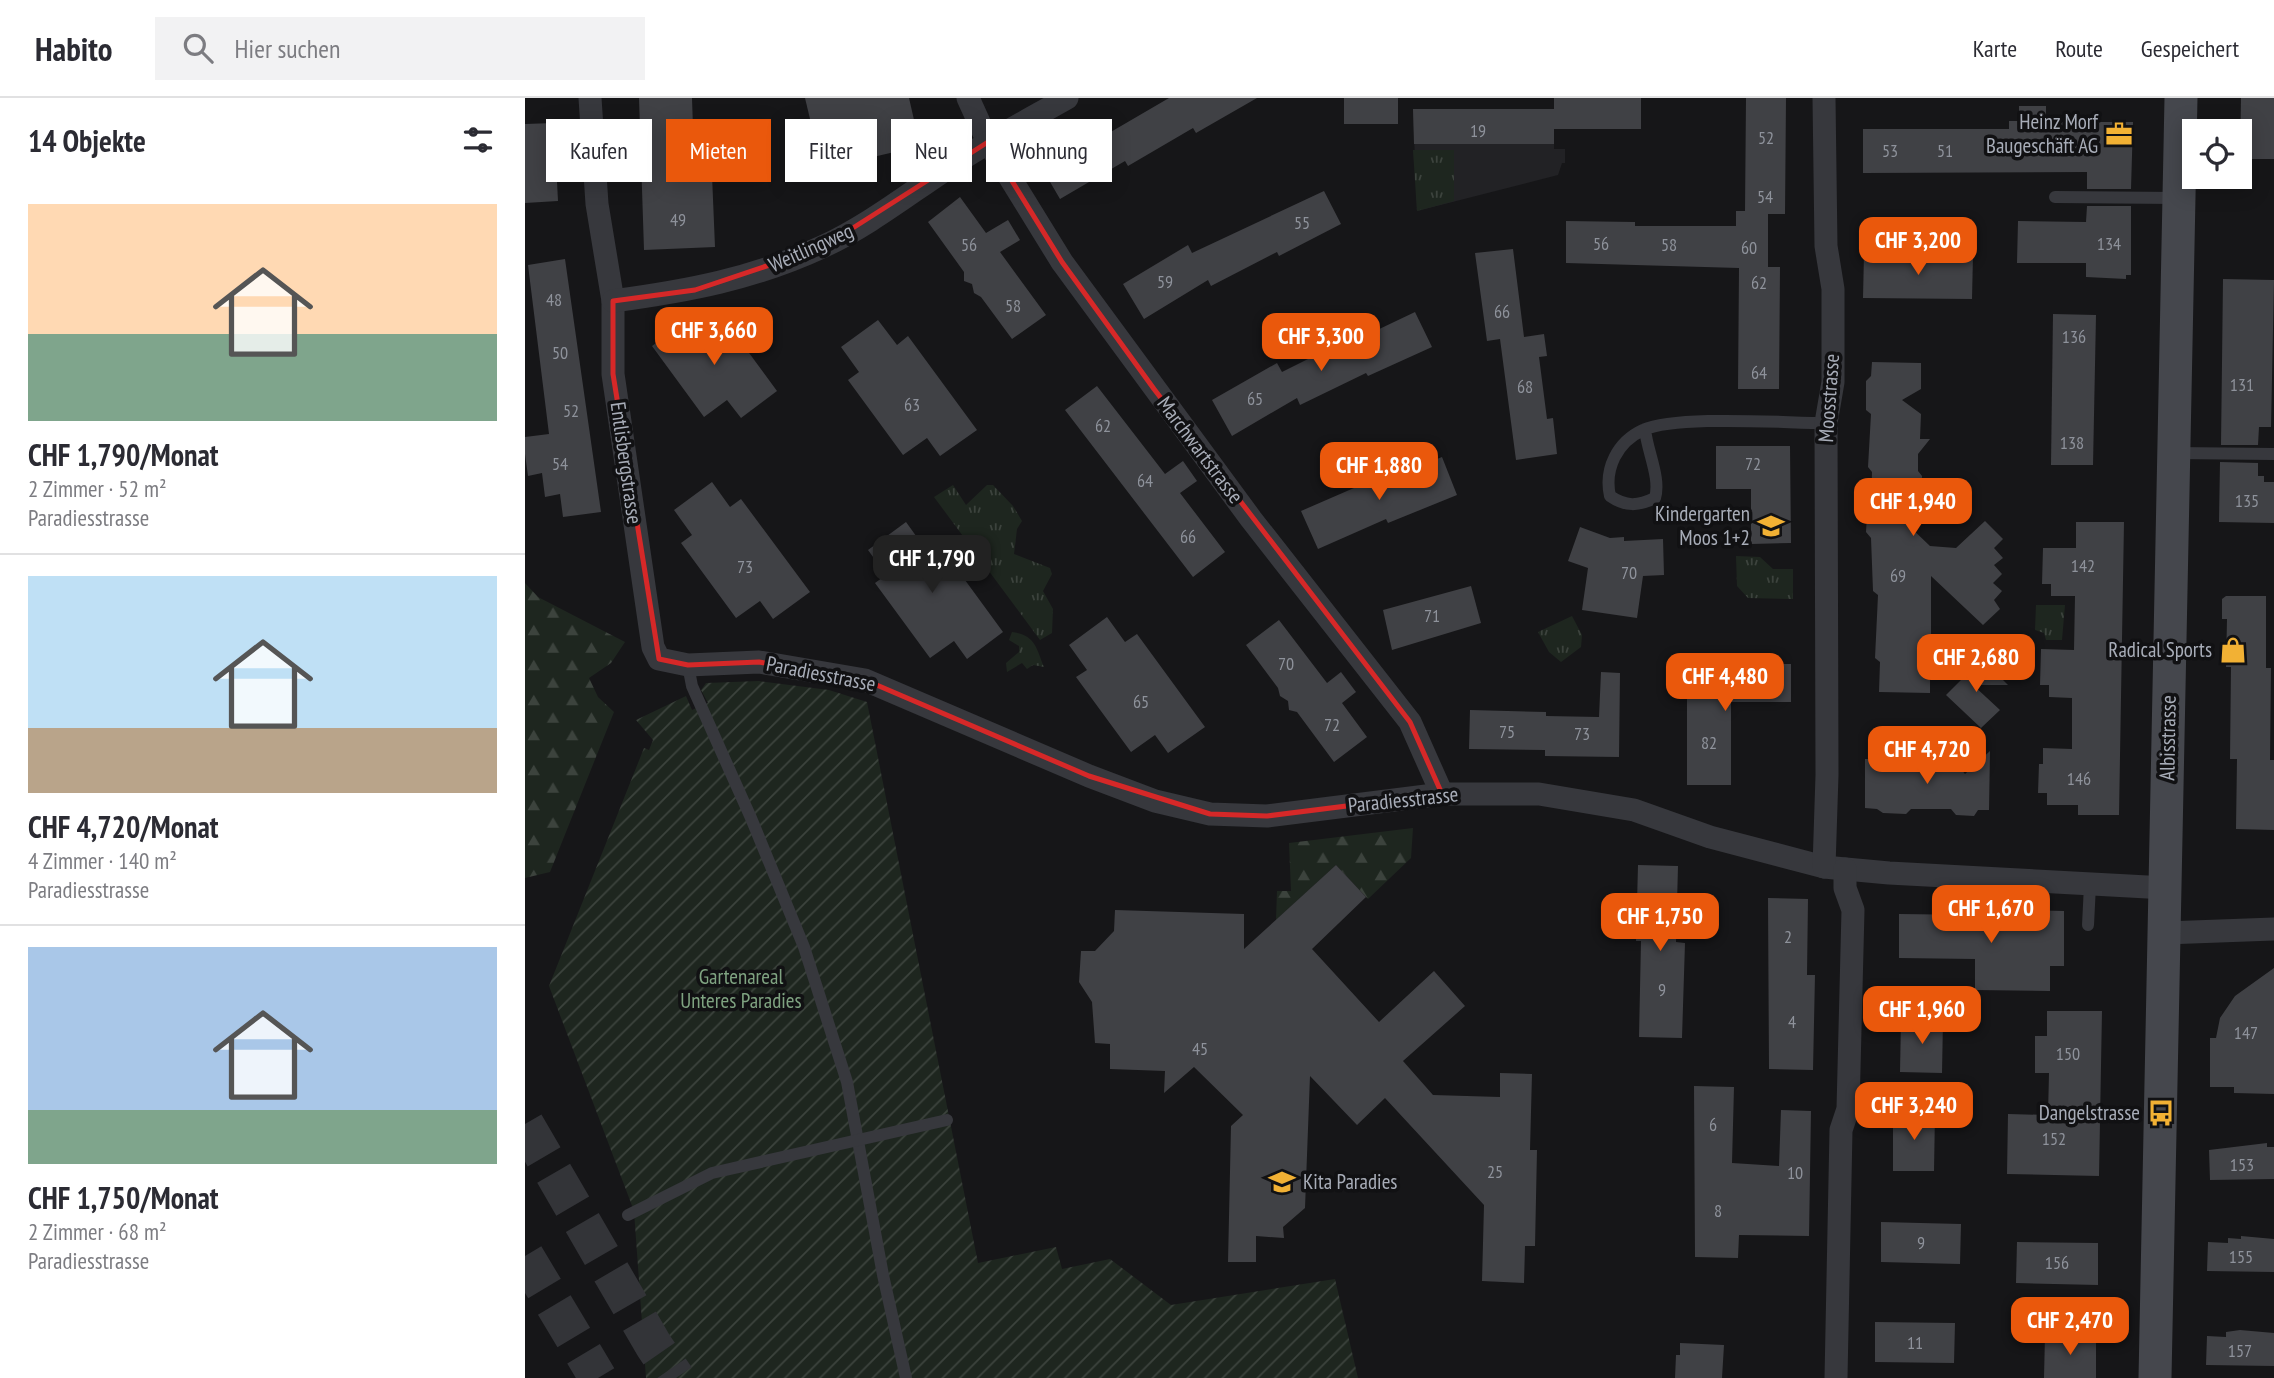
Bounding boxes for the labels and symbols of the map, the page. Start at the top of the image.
place label: Heinz Morf Baugeschäft AG [1986,108,2099,159]
house number: 19 [1470,119,1486,142]
office icon: Heinz Morf Baugeschäft AG [2104,119,2134,149]
house number: 52 [1758,126,1774,149]
house number: 53 [1882,139,1898,162]
house number: 51 [1937,139,1953,162]
house number: 54 [1757,185,1773,208]
house number: 49 [670,208,686,231]
house number: 55 [1294,211,1310,234]
street label: Weitlingweg [764,217,857,278]
pin: CHF 3,200 [1838,218,1998,277]
house number: 56 [1593,232,1609,255]
house number: 134 [2097,232,2121,255]
house number: 56 [961,233,977,256]
house number: 58 [1661,233,1677,256]
house number: 60 [1741,236,1757,259]
house number: 59 [1157,270,1173,293]
house number: 62 [1751,271,1767,294]
house number: 48 [546,288,562,311]
house number: 58 [1005,294,1021,317]
house number: 66 [1494,300,1510,323]
pin: CHF 3,660 [634,308,794,367]
pin: CHF 3,300 [1241,314,1401,373]
house number: 136 [2062,325,2086,348]
house number: 50 [552,341,568,364]
street label: Moosstrasse [1812,353,1845,443]
house number: 64 [1751,361,1767,384]
house number: 131 [2230,373,2254,396]
house number: 68 [1517,375,1533,398]
house number: 65 [1247,387,1263,410]
street label: Marchwartstrasse [1151,391,1249,509]
house number: 63 [904,393,920,416]
house number: 52 [563,399,579,422]
street label: Entlisbergstrasse [605,400,648,526]
house number: 62 [1095,414,1111,437]
house number: 138 [2060,431,2084,454]
pin: CHF 1,880 [1299,442,1459,502]
house number: 54 [552,452,568,475]
house number: 72 [1745,452,1761,475]
house number: 64 [1137,469,1153,492]
pin: CHF 1,940 [1833,478,1993,538]
house number: 135 [2235,489,2259,512]
place label: Kindergarten Moos 1+2 [1655,500,1750,551]
school or university icon: Kindergarten Moos 1+2 [1756,511,1786,541]
house number: 66 [1180,525,1196,548]
pin: CHF 1,790 [852,536,1012,595]
house number: 142 [2071,554,2095,577]
house number: 73 [737,555,753,578]
house number: 70 [1621,561,1637,584]
house number: 69 [1890,564,1906,587]
house number: 71 [1424,604,1440,627]
pin: CHF 2,680 [1896,634,2056,694]
shop icon: Radical Sports [2218,635,2248,665]
place label: Radical Sports [2108,636,2212,663]
street label: Paradiesstrasse [764,650,878,697]
house number: 70 [1278,652,1294,675]
pin: CHF 4,480 [1645,654,1805,713]
house number: 65 [1133,690,1149,713]
street label: Albisstrasse [2153,695,2182,781]
house number: 72 [1324,713,1340,736]
house number: 75 [1499,720,1515,743]
house number: 73 [1574,722,1590,745]
pin: CHF 4,720 [1847,726,2007,786]
house number: 82 [1701,731,1717,754]
house number: 146 [2067,767,2091,790]
street label: Paradiesstrasse [1346,780,1459,819]
pin: CHF 1,670 [1911,886,2071,945]
pin: CHF 1,750 [1580,894,1740,953]
house number: 2 [1784,925,1792,948]
park label: Gartenareal Unteres Paradies [680,963,802,1014]
house number: 9 [1658,978,1666,1001]
pin: CHF 1,960 [1842,986,2002,1046]
house number: 4 [1788,1010,1796,1033]
house number: 147 [2234,1021,2258,1044]
house number: 45 [1192,1037,1208,1060]
house number: 150 [2056,1042,2080,1065]
pin: CHF 3,240 [1834,1082,1994,1142]
bus stop icon: Dangelstrasse [2146,1098,2176,1128]
place label: Dangelstrasse [2039,1099,2140,1126]
house number: 6 [1709,1113,1717,1136]
house number: 152 [2042,1127,2066,1150]
house number: 153 [2230,1153,2254,1176]
house number: 25 [1487,1160,1503,1183]
house number: 10 [1787,1161,1803,1184]
school or university icon: Kita Paradies [1267,1167,1297,1197]
place label: Kita Paradies [1303,1168,1397,1195]
house number: 8 [1714,1199,1722,1222]
house number: 9 [1917,1231,1925,1254]
house number: 155 [2229,1245,2253,1268]
house number: 156 [2045,1251,2069,1274]
pin: CHF 2,470 [1990,1298,2150,1357]
house number: 11 [1907,1331,1923,1354]
house number: 157 [2228,1339,2252,1362]

